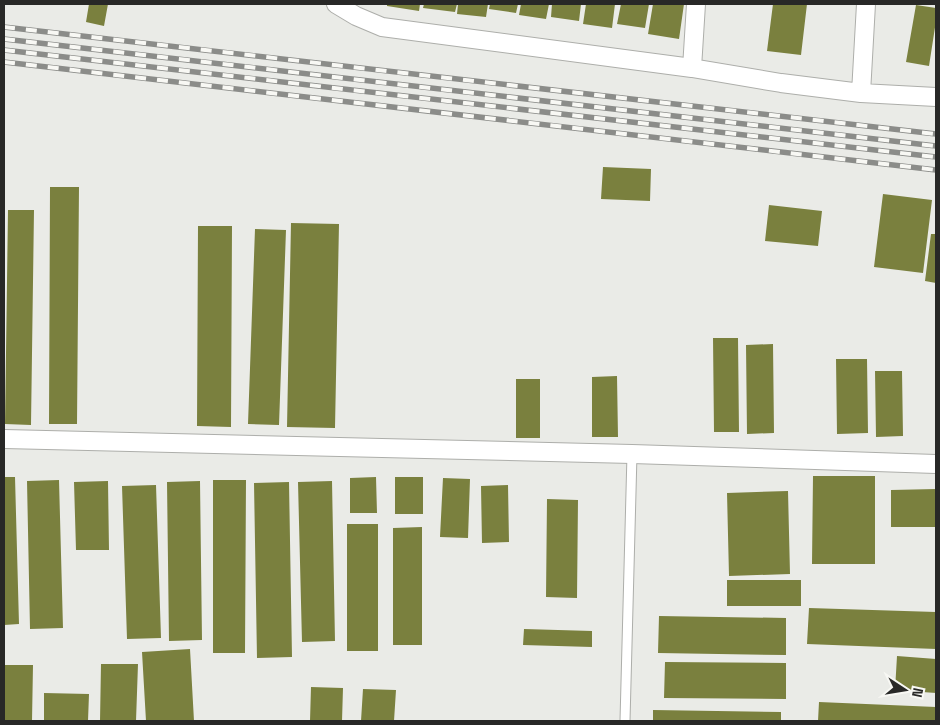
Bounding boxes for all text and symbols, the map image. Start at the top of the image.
north arrow [880,665,930,715]
text: N [908,686,927,699]

